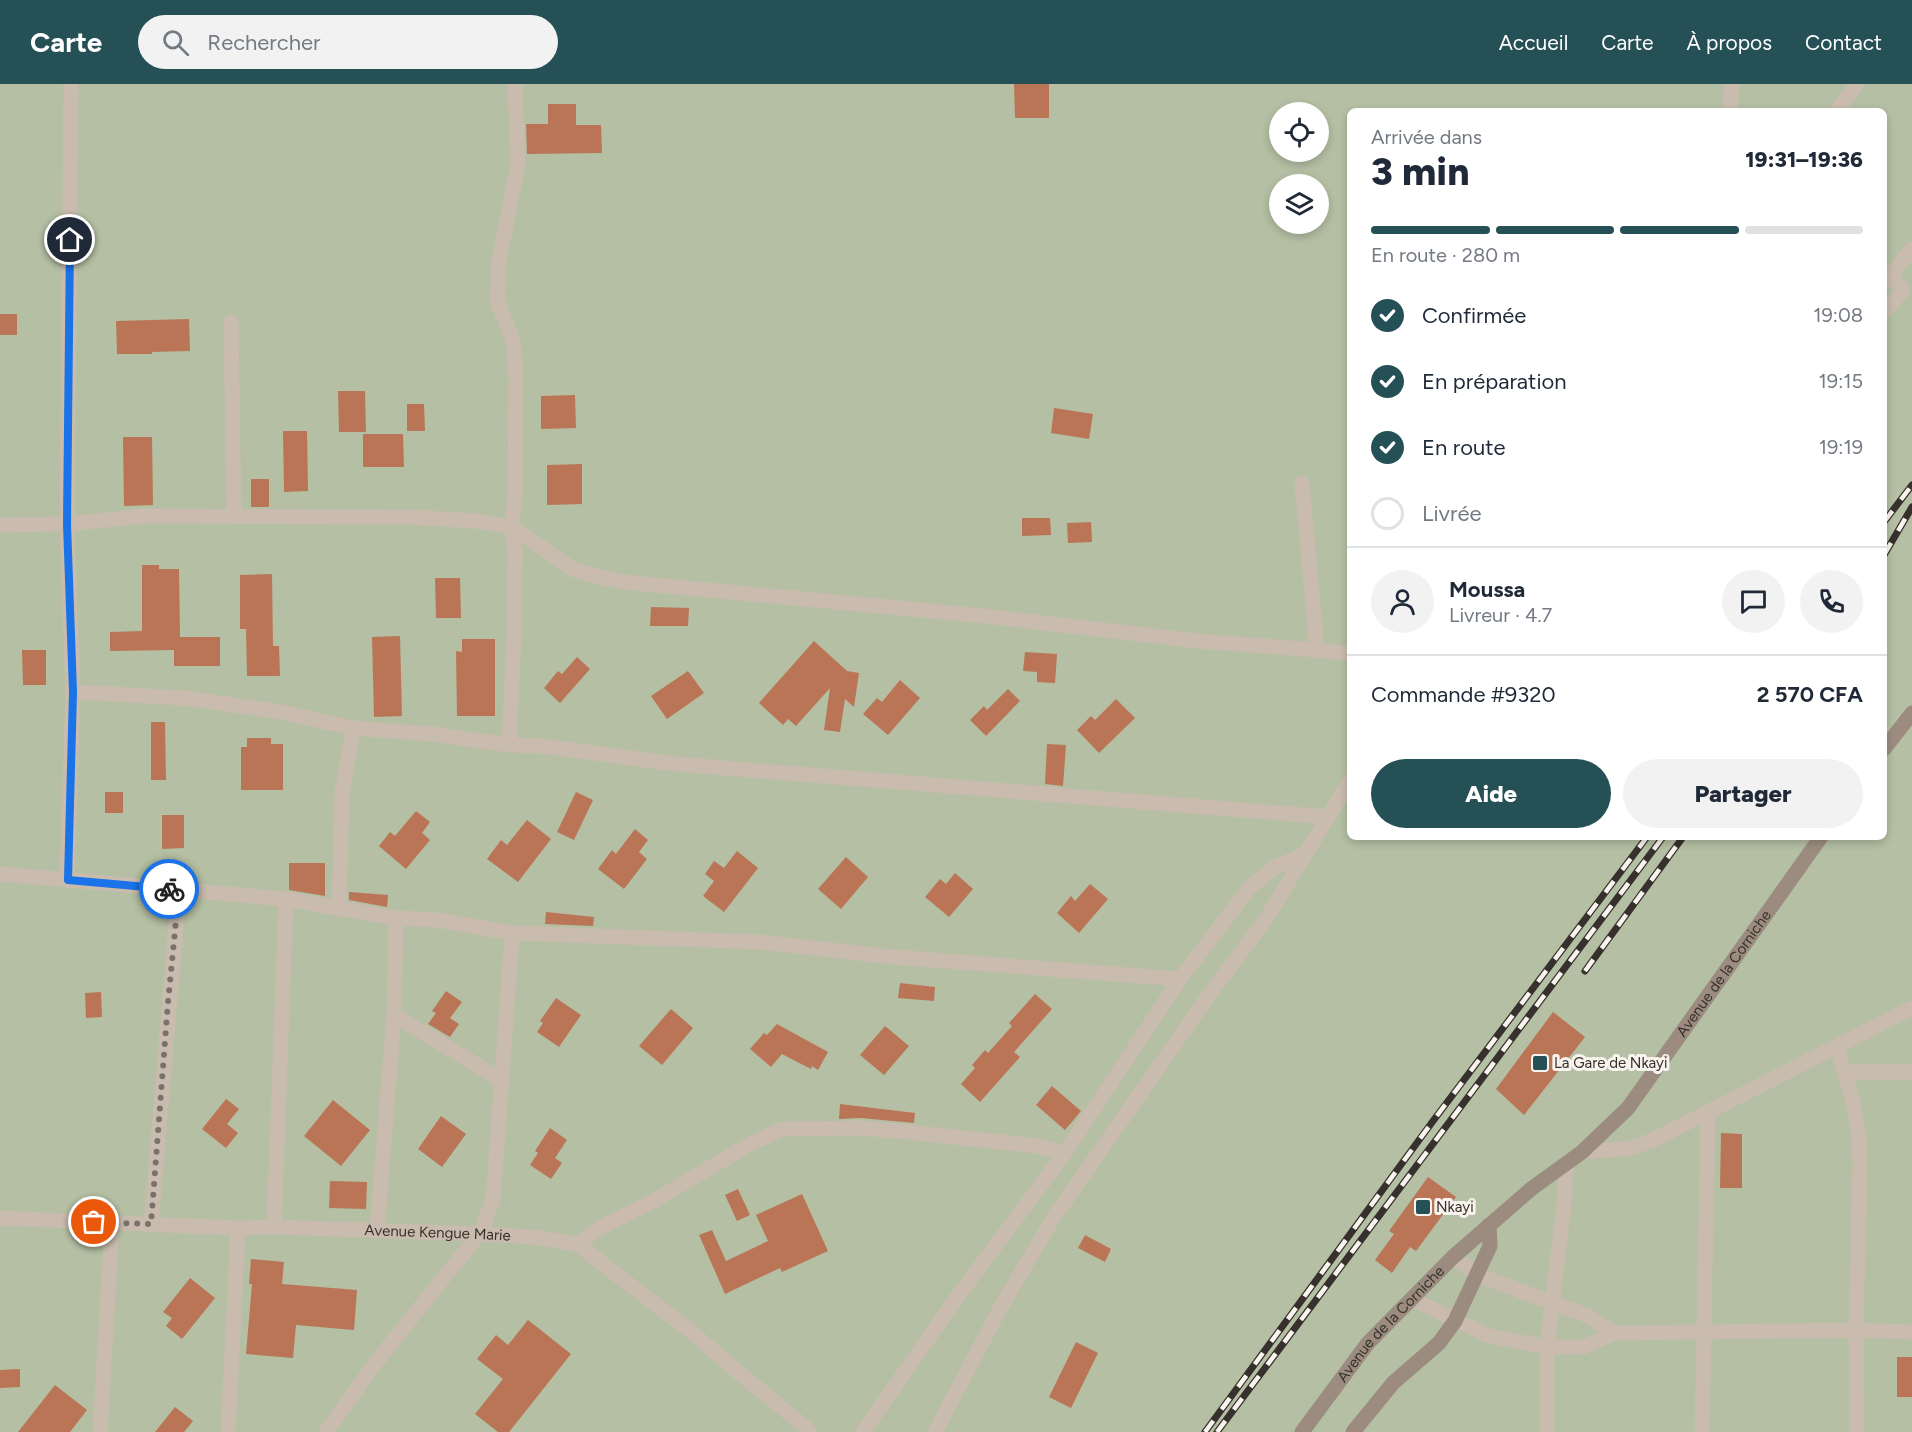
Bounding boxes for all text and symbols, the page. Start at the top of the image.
search box [138,15,558,69]
text: Carte [30,25,102,59]
icon: search [159,26,192,59]
text: Rechercher [207,29,320,56]
text: Accueil [1499,30,1568,55]
text: Carte [1601,30,1654,55]
text: À propos [1687,30,1772,55]
text: Contact [1805,30,1882,55]
map controls [1269,102,1329,234]
button: locate [1269,102,1329,162]
text: Arrivée dans [1371,125,1482,149]
text: 19:31–19:36 [1745,146,1863,173]
text: 3 min [1371,148,1469,195]
button: layers [1269,174,1329,234]
pin [44,214,95,265]
icon: home [53,223,86,256]
text: En route · 280 m [1371,243,1520,267]
icon: check [1371,299,1404,332]
text: Confirmée [1422,302,1526,329]
text: 19:08 [1813,303,1863,327]
icon: check [1371,365,1404,398]
text: En préparation [1422,368,1567,395]
text: 19:15 [1819,369,1863,393]
icon: check [1371,431,1404,464]
text: En route [1422,434,1505,461]
text: 19:19 [1819,435,1863,459]
text: Livrée [1422,500,1481,527]
button: person [1371,570,1434,633]
button: chat [1722,570,1785,633]
button: phone [1800,570,1863,633]
text: Moussa [1449,576,1525,603]
text: Livreur · 4.7 [1449,603,1552,627]
text: Commande #9320 [1371,681,1556,708]
text: 2 570 CFA [1757,681,1863,708]
button: Aide [1371,759,1611,828]
button: Partager [1623,759,1863,828]
courier [139,859,199,919]
icon: bike [153,873,186,906]
street label: Avenue de la Corniche [1673,907,1775,1040]
marker: La Gare de Nkayi [1531,1054,1549,1072]
place label: La Gare de Nkayi [1554,1054,1668,1072]
pin [68,1196,119,1247]
marker: Nkayi [1414,1198,1432,1216]
place label: Nkayi [1436,1198,1474,1216]
icon: bag [77,1205,110,1238]
street label: Avenue Kengue Marie [364,1221,511,1245]
street label: Avenue de la Corniche [1333,1262,1448,1386]

